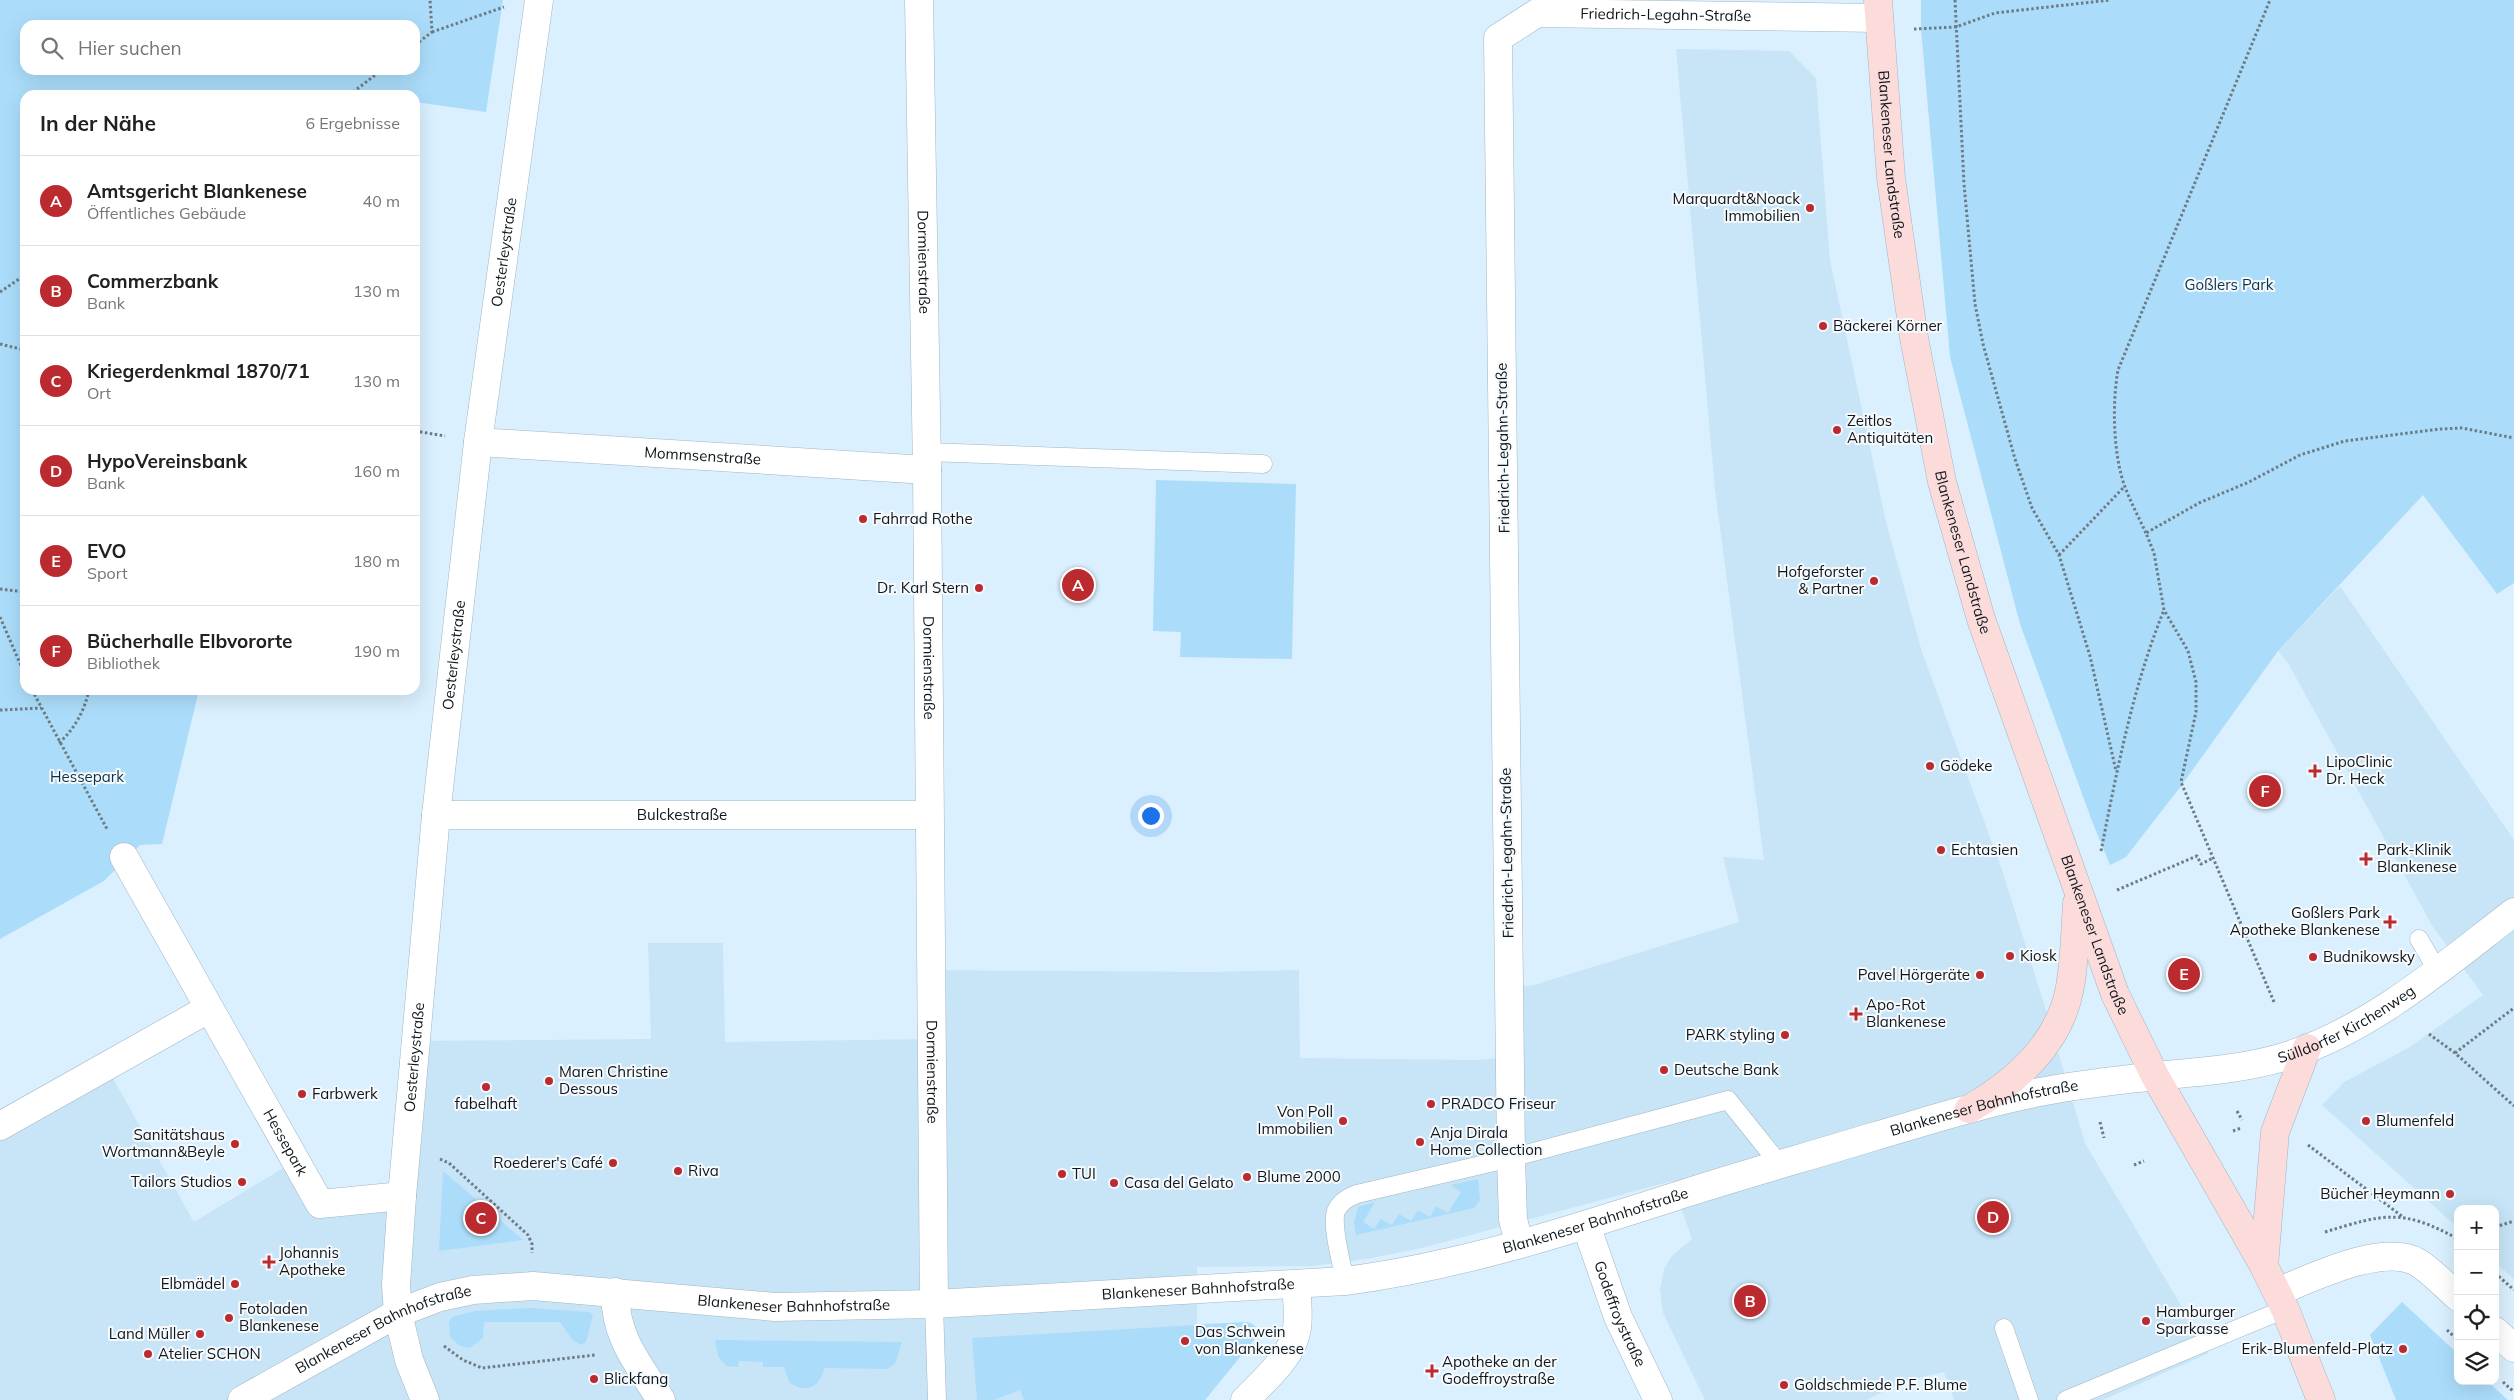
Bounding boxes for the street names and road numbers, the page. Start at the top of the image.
street label: Friedrich-Legahn-Straße [1580,4,1751,25]
street label: Blankeneser Landstraße [1874,70,1910,240]
street label: Oesterleystraße [487,196,521,308]
street label: Dormienstraße [914,210,934,314]
street label: Friedrich-Legahn-Straße [1492,362,1513,534]
street label: Mommsenstraße [644,442,762,469]
street label: Blankeneser Landstraße [1931,469,1996,636]
street label: Oesterleystraße [438,599,469,711]
street label: Dormienstraße [919,616,939,720]
street label: Friedrich-Legahn-Straße [1496,767,1517,939]
street label: Bulckestraße [637,805,727,824]
street label: Blankeneser Landstraße [2057,852,2134,1018]
street label: Sülldorfer Kirchenweg [2275,981,2419,1067]
street label: Oesterleystraße [400,1001,428,1113]
street label: Dormienstraße [923,1020,942,1124]
street label: Blankeneser Bahnhofstraße [1888,1076,2079,1140]
street label: Hessepark [259,1105,312,1179]
street label: Blankeneser Bahnhofstraße [1500,1183,1691,1257]
street label: Godeffroystraße [1590,1258,1650,1370]
street label: Blankeneser Bahnhofstraße [1101,1274,1295,1304]
street label: Blankeneser Bahnhofstraße [292,1281,473,1377]
street label: Blankeneser Bahnhofstraße [697,1290,890,1316]

